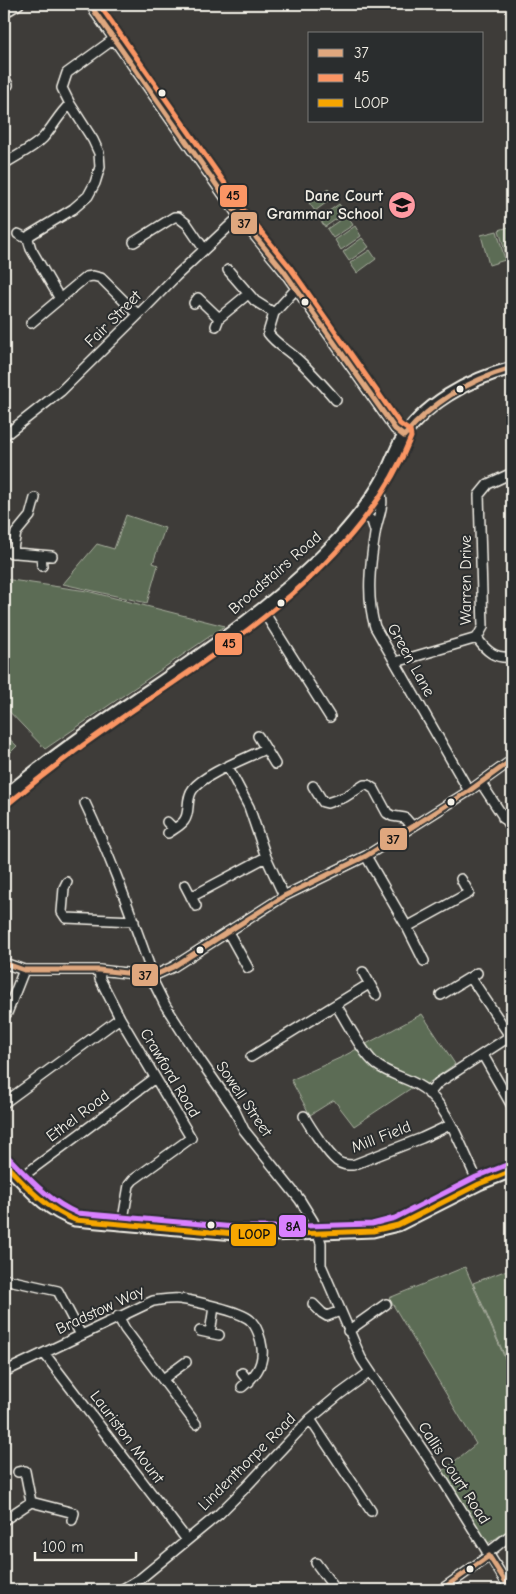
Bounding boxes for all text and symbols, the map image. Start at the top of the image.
legend [308,32,484,122]
text: 37 [354,44,369,62]
text: 45 [354,68,369,86]
unlabelled marker [157,88,167,98]
text: LOOP [354,94,389,112]
line badge: 45 [219,184,248,208]
text: 45 [226,187,240,204]
place label: Dane Court Grammar School [267,187,384,223]
school or university icon: Dane Court Grammar School [387,190,417,220]
line badge: 37 [230,211,258,235]
text: 37 [237,215,251,232]
street label: Fair Street [81,287,145,351]
unlabelled marker [300,297,310,307]
unlabelled marker [455,384,465,394]
street label: Broadstairs Road [225,528,325,618]
street label: Warren Drive [457,535,475,625]
unlabelled marker [276,598,286,608]
street label: Green Lane [384,620,438,700]
line badge: 45 [214,632,243,656]
text: 45 [222,635,236,652]
unlabelled marker [446,797,456,807]
line badge: 37 [379,827,408,851]
text: 37 [386,831,400,848]
unlabelled marker [195,945,205,955]
line badge: 37 [131,963,159,987]
text: 37 [138,967,152,984]
street label: Crawford Road [136,1025,204,1121]
street label: Sowell Street [212,1058,276,1140]
street label: Ethel Road [43,1086,113,1146]
street label: Mill Field [349,1117,413,1157]
line badge: 8A [278,1214,307,1238]
text: 8A [286,1218,301,1235]
unlabelled marker [206,1220,216,1230]
line badge: LOOP [230,1223,277,1247]
text: LOOP [238,1226,270,1243]
street label: Bradstow Way [53,1281,148,1338]
street label: Lauriston Mount [86,1387,168,1487]
street label: Lindenthorpe Road [195,1410,299,1514]
street label: Callis Court Road [414,1419,494,1527]
scale bar [35,1529,136,1561]
text: 100 m [42,1538,84,1556]
unlabelled marker [465,1564,475,1574]

